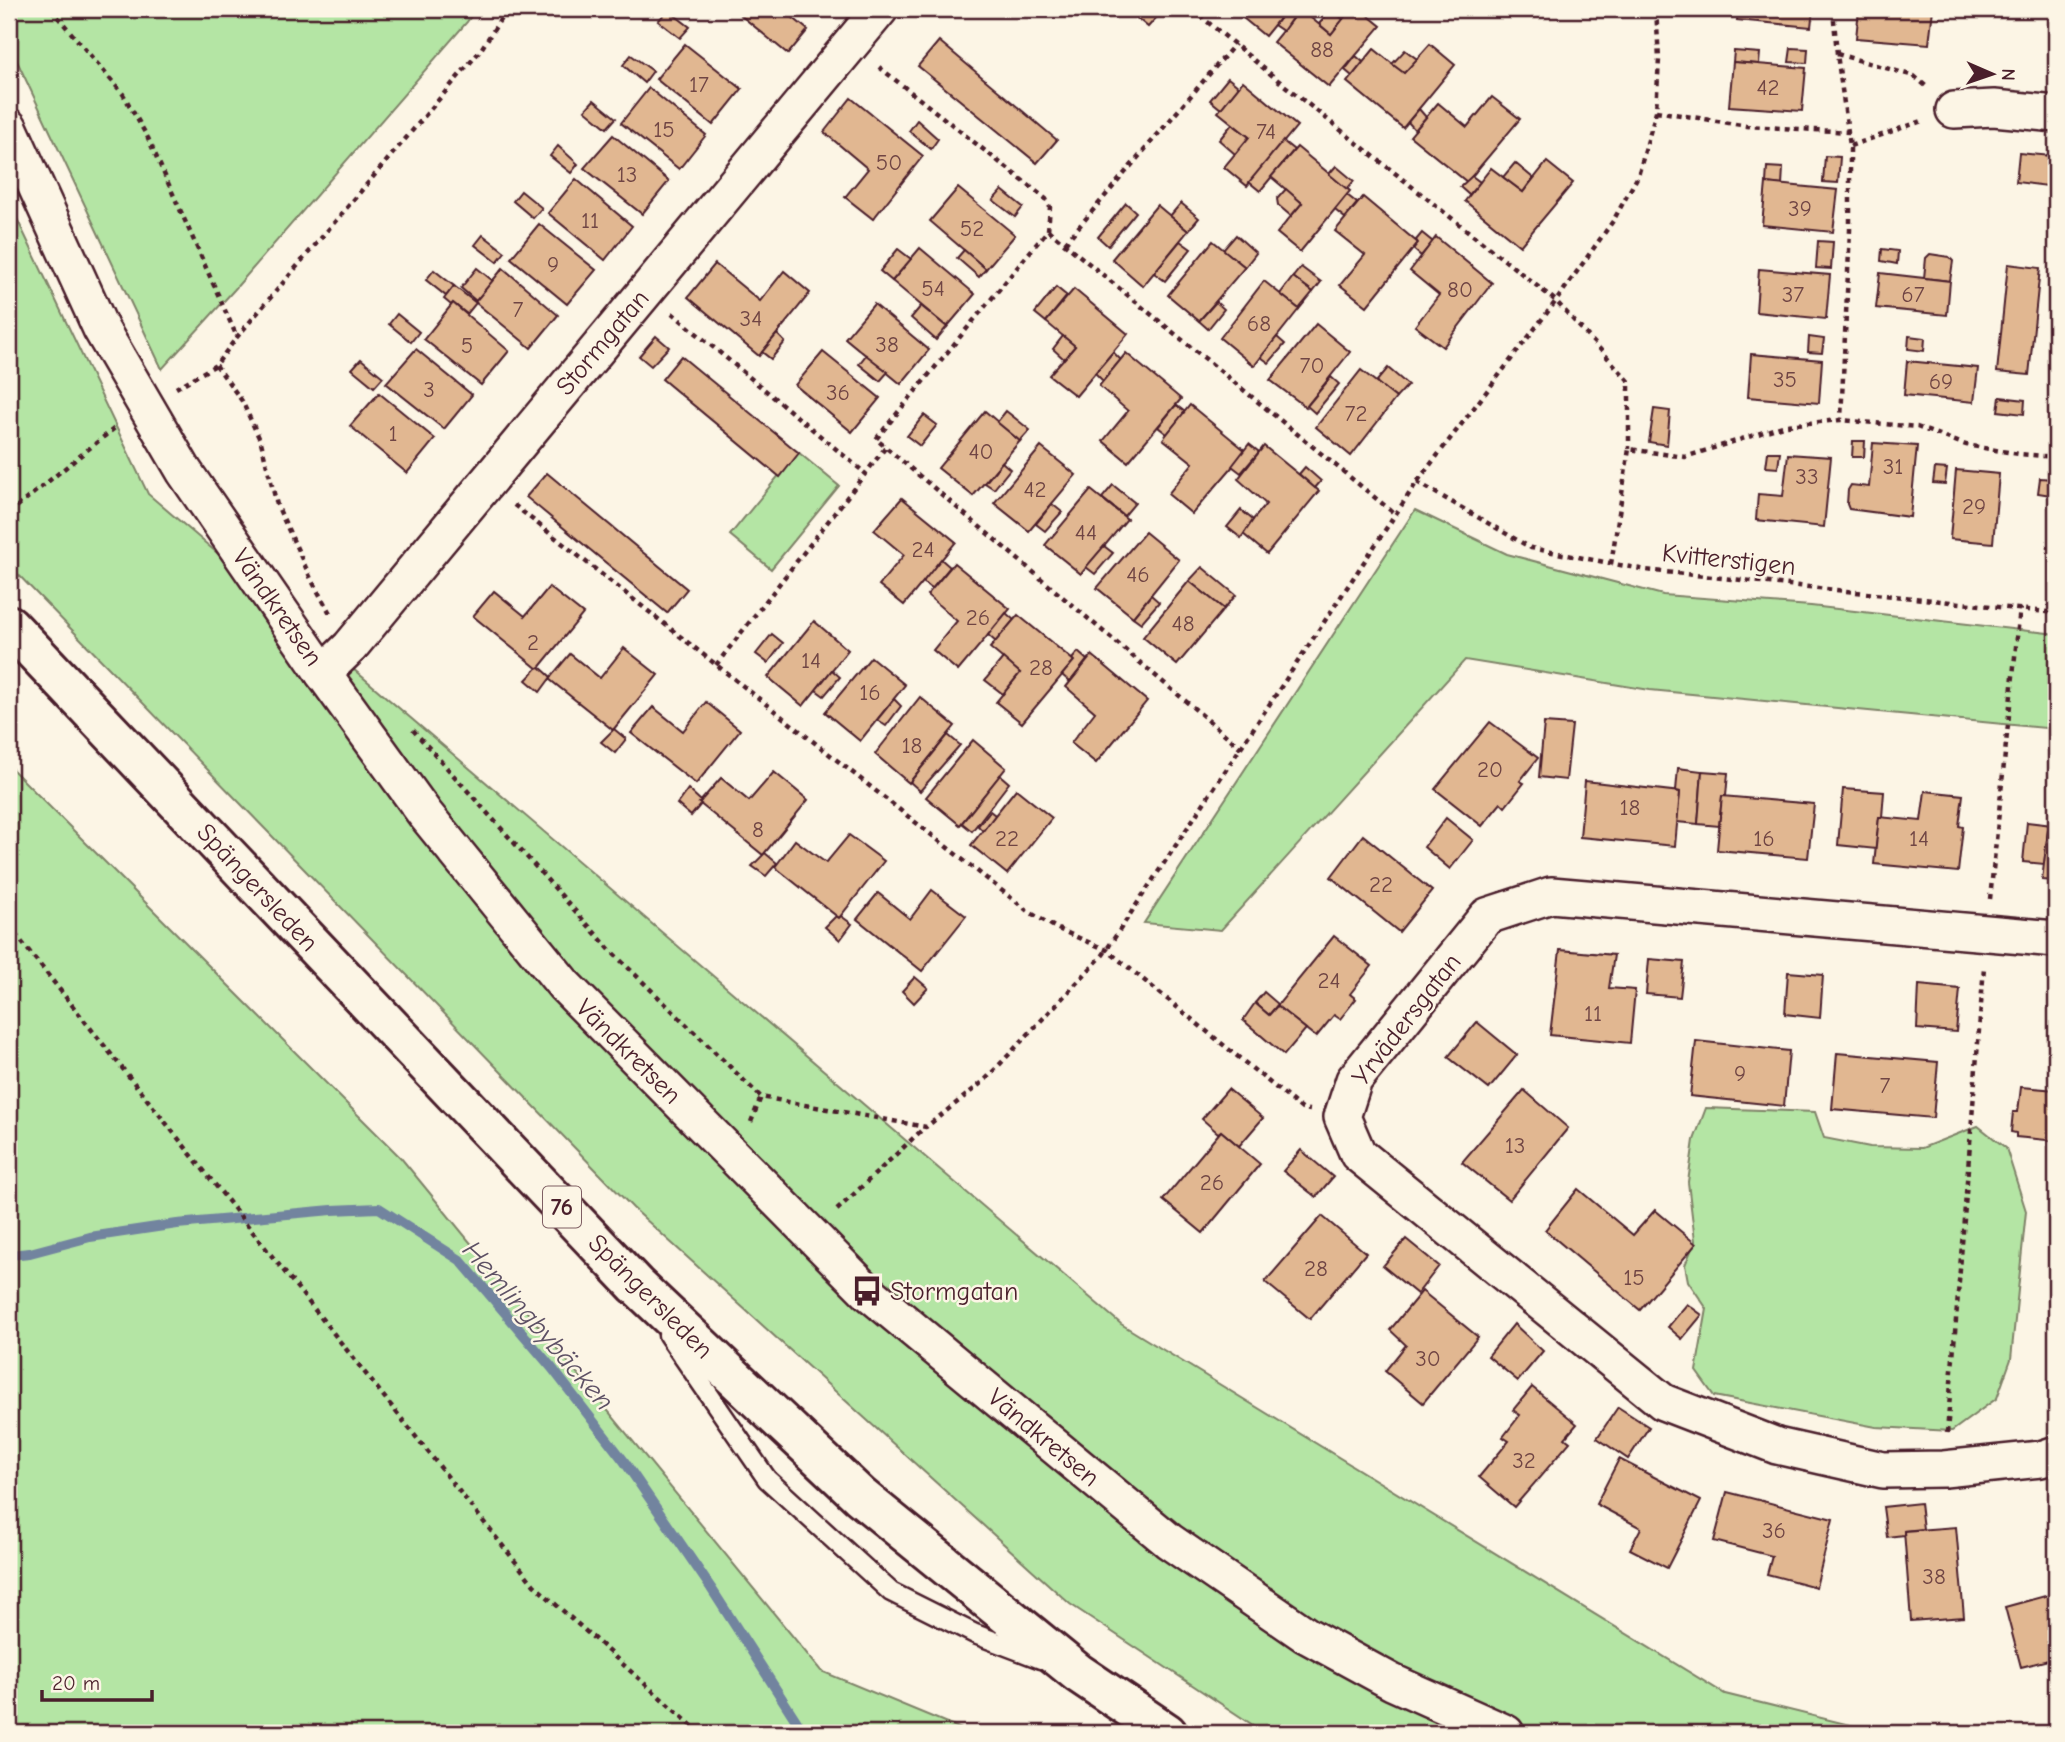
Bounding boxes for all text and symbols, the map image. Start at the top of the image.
house number: 88 [1310,36,1334,63]
north arrow [1956,38,2026,108]
text: N [1997,68,2019,81]
house number: 17 [689,71,709,98]
house number: 42 [1756,74,1780,101]
house number: 15 [653,116,675,143]
house number: 74 [1256,118,1276,145]
house number: 50 [876,149,902,176]
house number: 13 [617,161,637,188]
house number: 39 [1788,195,1812,222]
house number: 11 [581,207,599,234]
house number: 52 [960,215,984,242]
house number: 9 [547,251,559,278]
house number: 54 [921,275,945,302]
house number: 80 [1447,276,1473,303]
house number: 37 [1782,281,1804,308]
house number: 67 [1901,281,1925,308]
street label: Stormgatan [550,284,655,401]
house number: 7 [513,296,524,323]
house number: 34 [740,305,762,332]
house number: 68 [1247,310,1271,337]
house number: 38 [875,331,899,358]
house number: 5 [461,332,473,359]
house number: 70 [1300,352,1324,379]
house number: 35 [1773,366,1797,393]
house number: 69 [1929,368,1953,395]
house number: 3 [423,376,435,403]
house number: 36 [826,379,850,406]
house number: 72 [1345,400,1367,427]
house number: 1 [388,420,398,447]
house number: 40 [968,438,994,465]
house number: 31 [1883,453,1903,480]
house number: 33 [1795,463,1819,490]
house number: 42 [1023,476,1047,503]
house number: 29 [1962,493,1986,520]
house number: 44 [1075,519,1097,546]
house number: 24 [911,536,935,563]
street label: Kvitterstigen [1661,538,1797,582]
street label: Vändkretsen [226,543,329,672]
house number: 46 [1126,561,1150,588]
house number: 26 [966,604,990,631]
house number: 48 [1172,610,1194,637]
house number: 2 [527,629,539,656]
house number: 14 [801,647,821,674]
house number: 28 [1029,654,1053,681]
house number: 16 [859,679,881,706]
house number: 18 [902,732,922,759]
house number: 20 [1477,756,1503,783]
house number: 18 [1620,794,1640,821]
house number: 8 [752,816,764,843]
street label: Spängersleden [190,818,324,958]
house number: 22 [995,825,1019,852]
house number: 16 [1753,825,1775,852]
house number: 14 [1909,825,1929,852]
house number: 22 [1369,871,1393,898]
street label: Yrvädersgatan [1346,948,1468,1092]
house number: 24 [1317,967,1341,994]
street label: Vändkretsen [570,993,687,1110]
house number: 11 [1584,1000,1602,1027]
house number: 9 [1734,1060,1746,1087]
house number: 7 [1880,1072,1891,1099]
house number: 13 [1505,1132,1525,1159]
house number: 26 [1200,1169,1224,1196]
road number: 76 [543,1186,581,1227]
street label: Spängersleden [582,1228,719,1365]
water label: Hemlingbybäcken [456,1234,620,1417]
house number: 28 [1304,1255,1328,1282]
house number: 15 [1623,1264,1645,1291]
bus stop icon: Stormgatan [850,1274,884,1308]
place label: Stormgatan [890,1277,1018,1307]
house number: 30 [1415,1345,1441,1372]
street label: Vändkretsen [982,1382,1105,1493]
house number: 32 [1512,1447,1536,1474]
house number: 36 [1762,1517,1786,1544]
house number: 38 [1922,1563,1946,1590]
scale bar [42,1658,152,1702]
text: 20 m [52,1671,100,1695]

